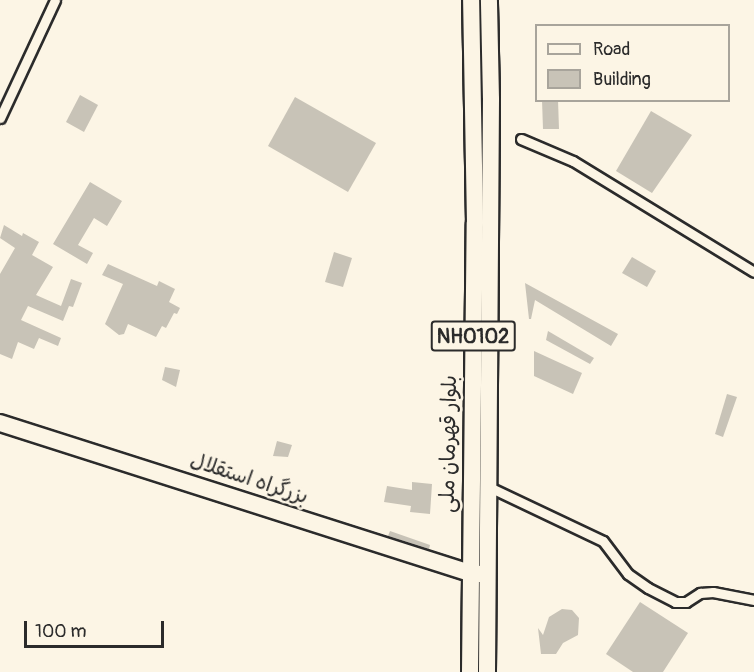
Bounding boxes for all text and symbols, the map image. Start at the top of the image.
legend [535,24,730,102]
text: Road [593,38,630,61]
text: Building [593,68,651,91]
road number: NH0102 [430,319,516,353]
street label: بلوار قهرمان ملی [435,375,463,513]
street label: بزرگراه استقلال [187,448,311,510]
scale bar [27,609,166,647]
text: 100 m [35,620,87,643]

